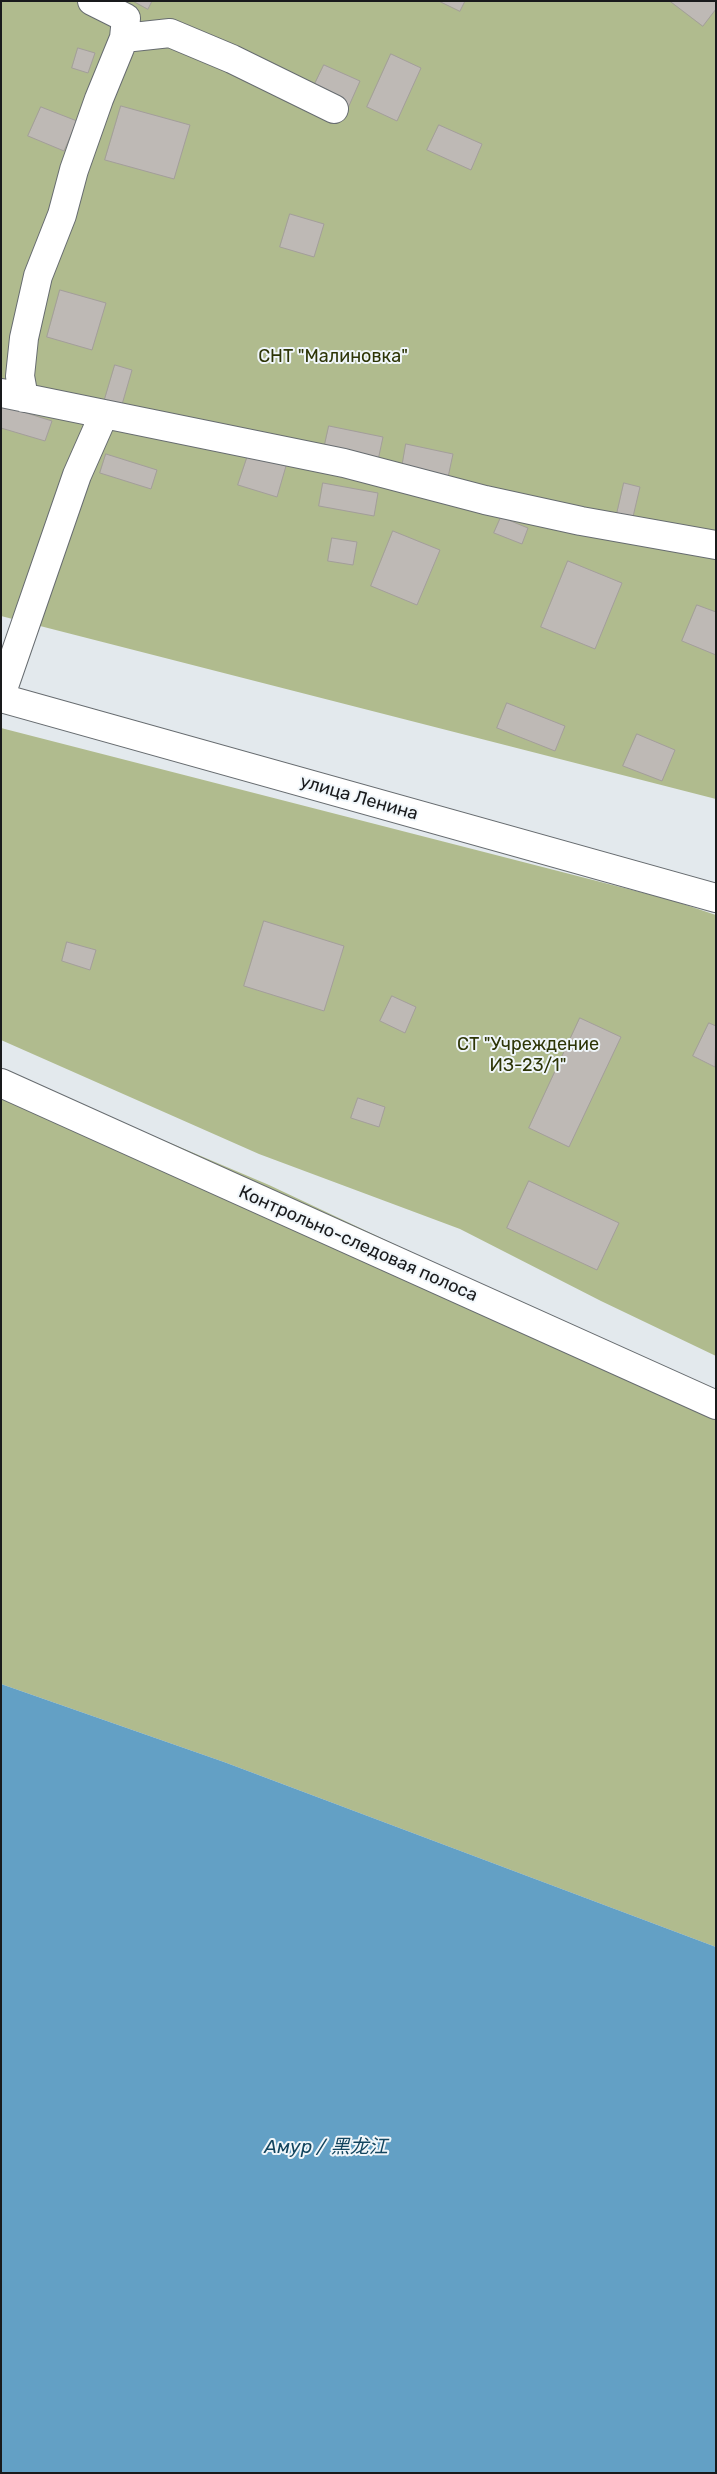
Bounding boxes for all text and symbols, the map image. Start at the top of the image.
park label: СНТ "Малиновка" [258,346,408,368]
street label: улица Ленина [297,771,421,825]
park label: СТ "Учреждение ИЗ-23/1" [457,1034,599,1076]
street label: Контрольно-следовая полоса [235,1181,481,1307]
water label: Амур / 黑龙江 [264,2137,388,2159]

